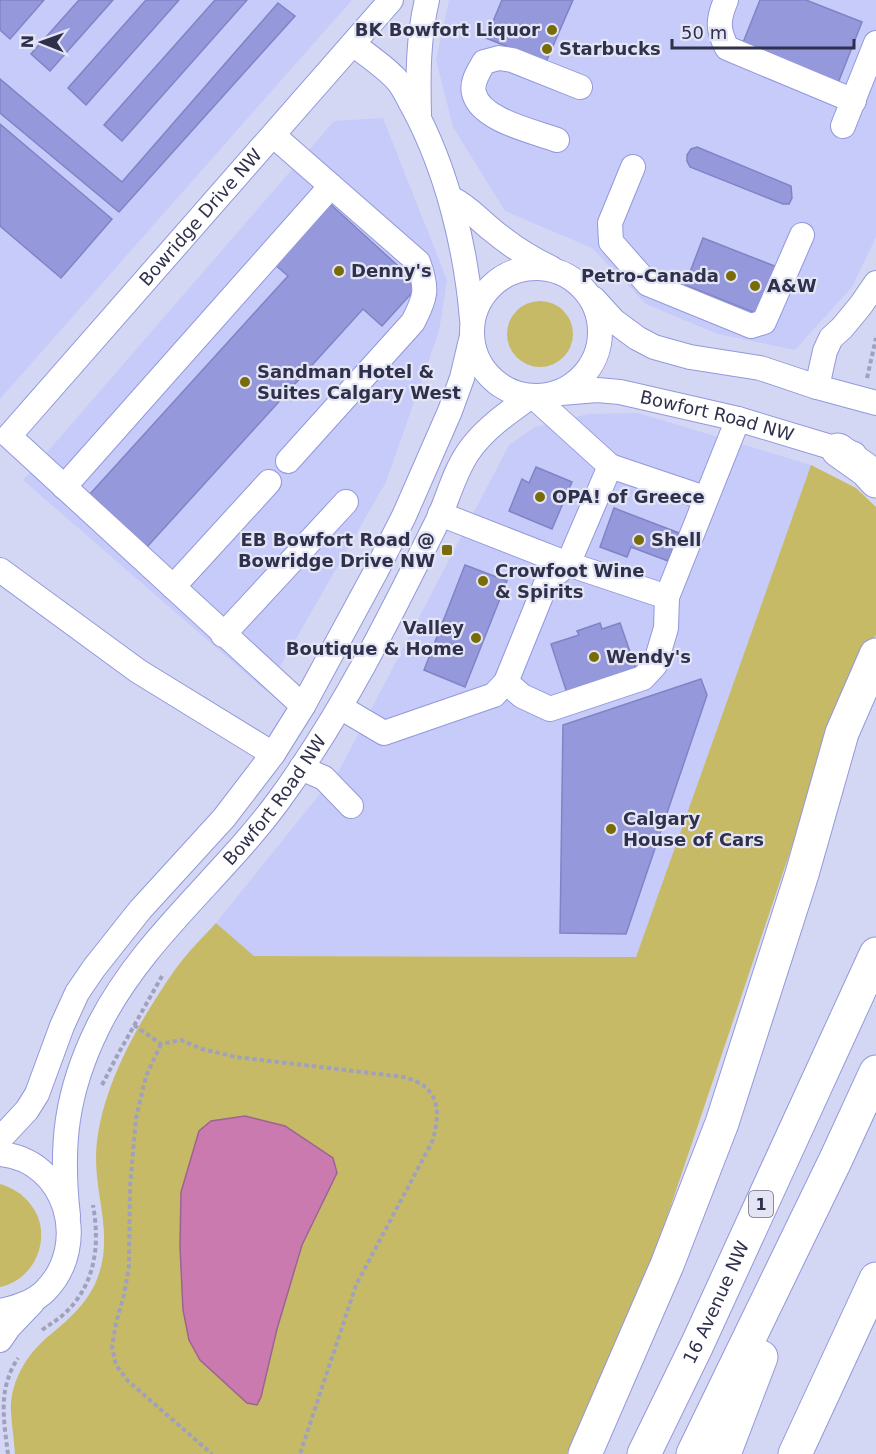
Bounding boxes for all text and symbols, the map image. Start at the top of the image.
north arrow [12,12,72,72]
scale bar [672,12,854,50]
place label: BK Bowfort Liquor [355,19,540,40]
text: 50 m [681,22,727,43]
marker: BK Bowfort Liquor [545,23,559,37]
text: N [18,35,37,49]
place label: Starbucks [559,38,661,59]
marker: Starbucks [540,42,554,56]
street label: Bowridge Drive NW [135,144,266,290]
place label: Denny's [351,260,432,281]
marker: Denny's [332,264,346,278]
place label: Petro-Canada [581,265,719,286]
marker: Petro-Canada [724,269,738,283]
place label: A&W [767,275,817,296]
marker: A&W [748,279,762,293]
place label: Sandman Hotel & Suites Calgary West [257,361,461,403]
marker: Sandman Hotel & Suites Calgary West [238,375,252,389]
street label: Bowfort Road NW [638,386,797,445]
place label: OPA! of Greece [552,486,705,507]
marker: OPA! of Greece [533,490,547,504]
place label: EB Bowfort Road @ Bowridge Drive NW [238,529,435,571]
place label: Shell [651,529,701,550]
marker: Shell [632,533,646,547]
marker: EB Bowfort Road @ Bowridge Drive NW [440,543,454,557]
place label: Crowfoot Wine & Spirits [495,560,645,602]
marker: Crowfoot Wine & Spirits [476,574,490,588]
place label: Valley Boutique & Home [286,617,464,659]
marker: Valley Boutique & Home [469,631,483,645]
place label: Wendy's [606,646,691,667]
marker: Wendy's [587,650,601,664]
street label: Bowfort Road NW [219,731,330,869]
place label: Calgary House of Cars [623,808,764,850]
marker: Calgary House of Cars [604,822,618,836]
road number: 1 [749,1191,773,1217]
street label: 16 Avenue NW [679,1237,753,1367]

